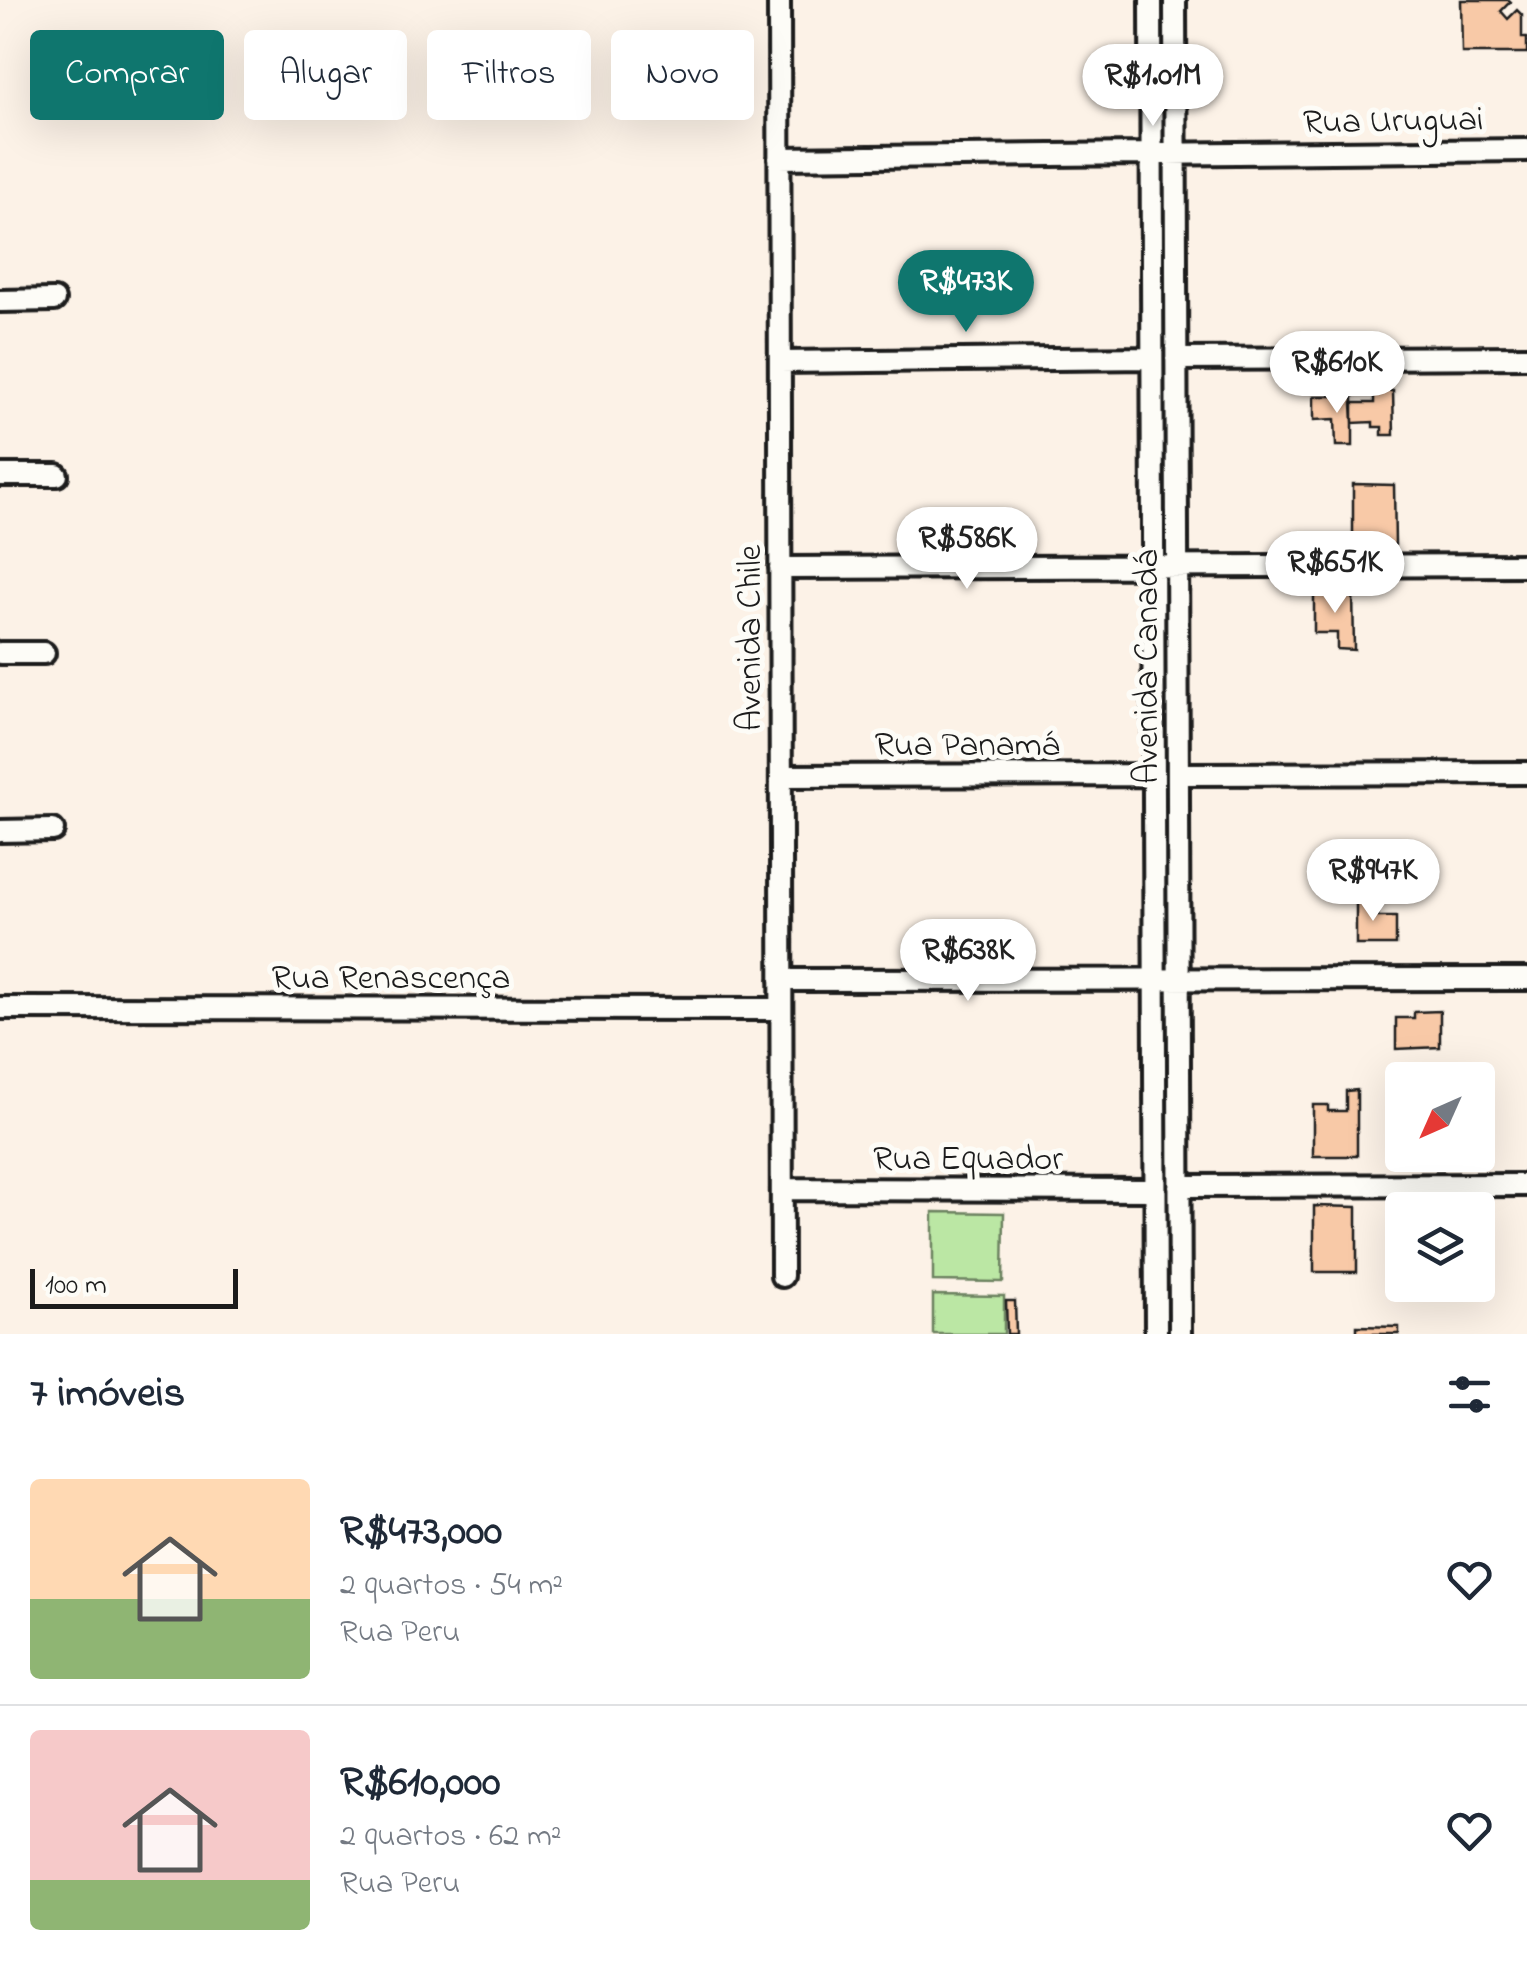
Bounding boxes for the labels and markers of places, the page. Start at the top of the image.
pin: R$1.01M [1061,44,1245,129]
pin: R$473K [885,250,1047,335]
pin: R$610K [1256,331,1418,416]
pin: R$586K [886,507,1048,592]
pin: R$651K [1254,531,1416,616]
pin: R$947K [1292,839,1454,924]
pin: R$638K [887,919,1049,1004]

